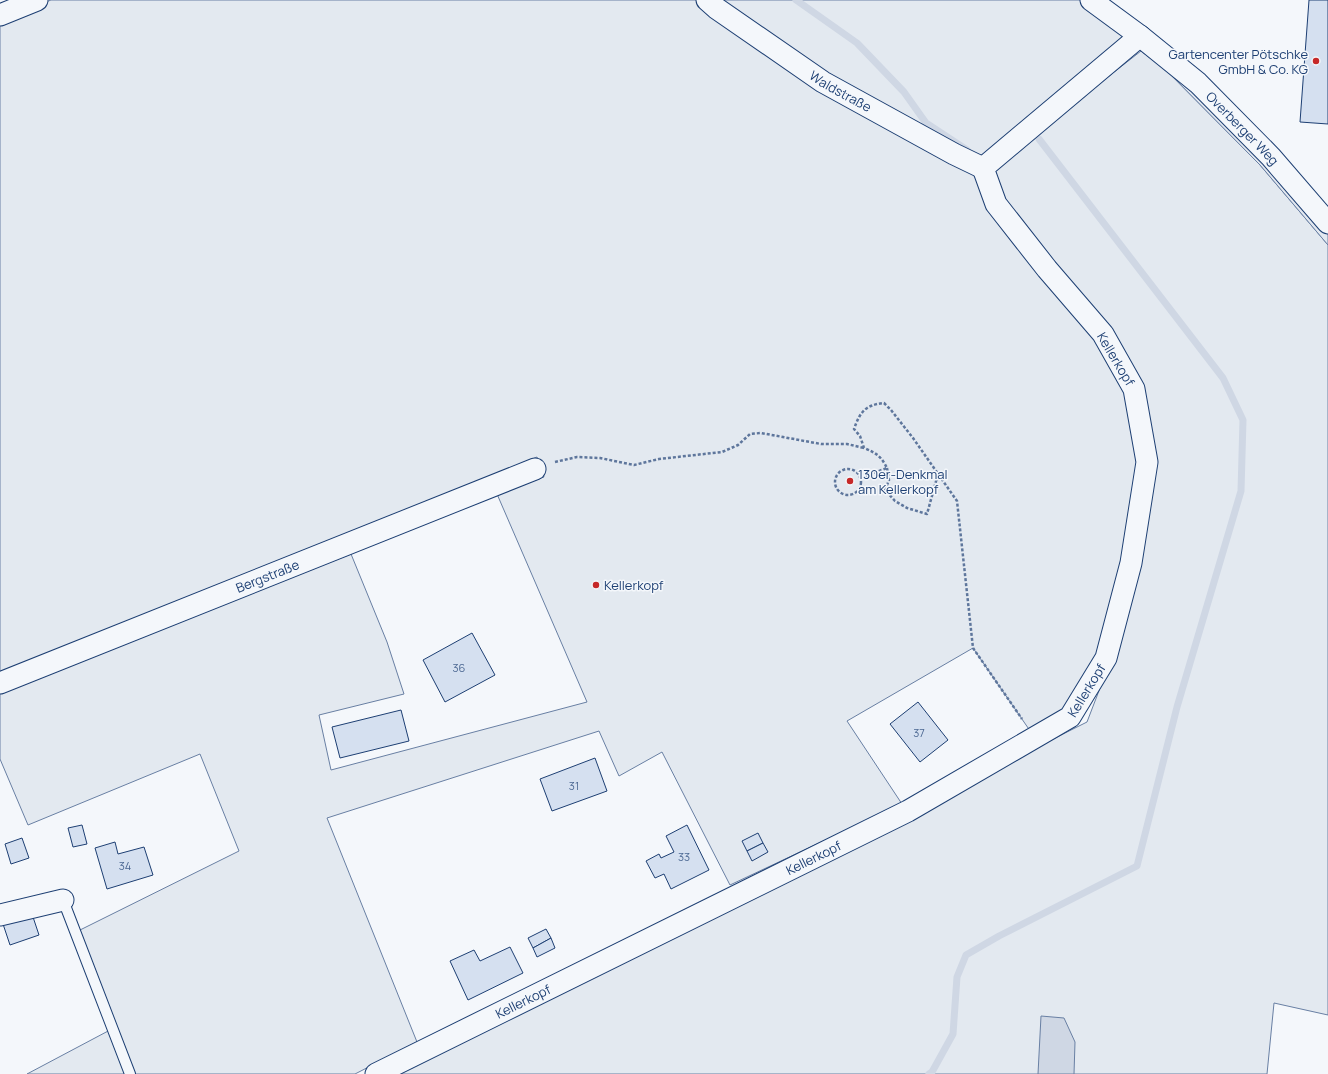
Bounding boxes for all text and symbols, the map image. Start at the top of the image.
place label: Gartencenter Pötschke GmbH & Co. KG [1169,45,1308,78]
marker: Gartencenter Pötschke GmbH & Co. KG [1311,56,1321,66]
street label: Waldstraße [806,66,875,116]
street label: Overberger Weg [1202,87,1283,169]
street label: Kellerkopf [1093,329,1139,389]
place label: 130er-Denkmal am Kellerkopf [858,465,948,498]
marker: 130er-Denkmal am Kellerkopf [845,476,855,486]
street label: Bergstraße [233,555,302,597]
place label: Kellerkopf [604,576,664,594]
marker: Kellerkopf [591,580,601,590]
house number: 36 [453,660,466,675]
street label: Kellerkopf [1063,660,1110,720]
house number: 37 [913,725,925,740]
house number: 31 [569,778,579,793]
street label: Kellerkopf [783,836,844,879]
house number: 33 [678,849,690,864]
house number: 34 [119,858,131,873]
street label: Kellerkopf [492,980,554,1023]

